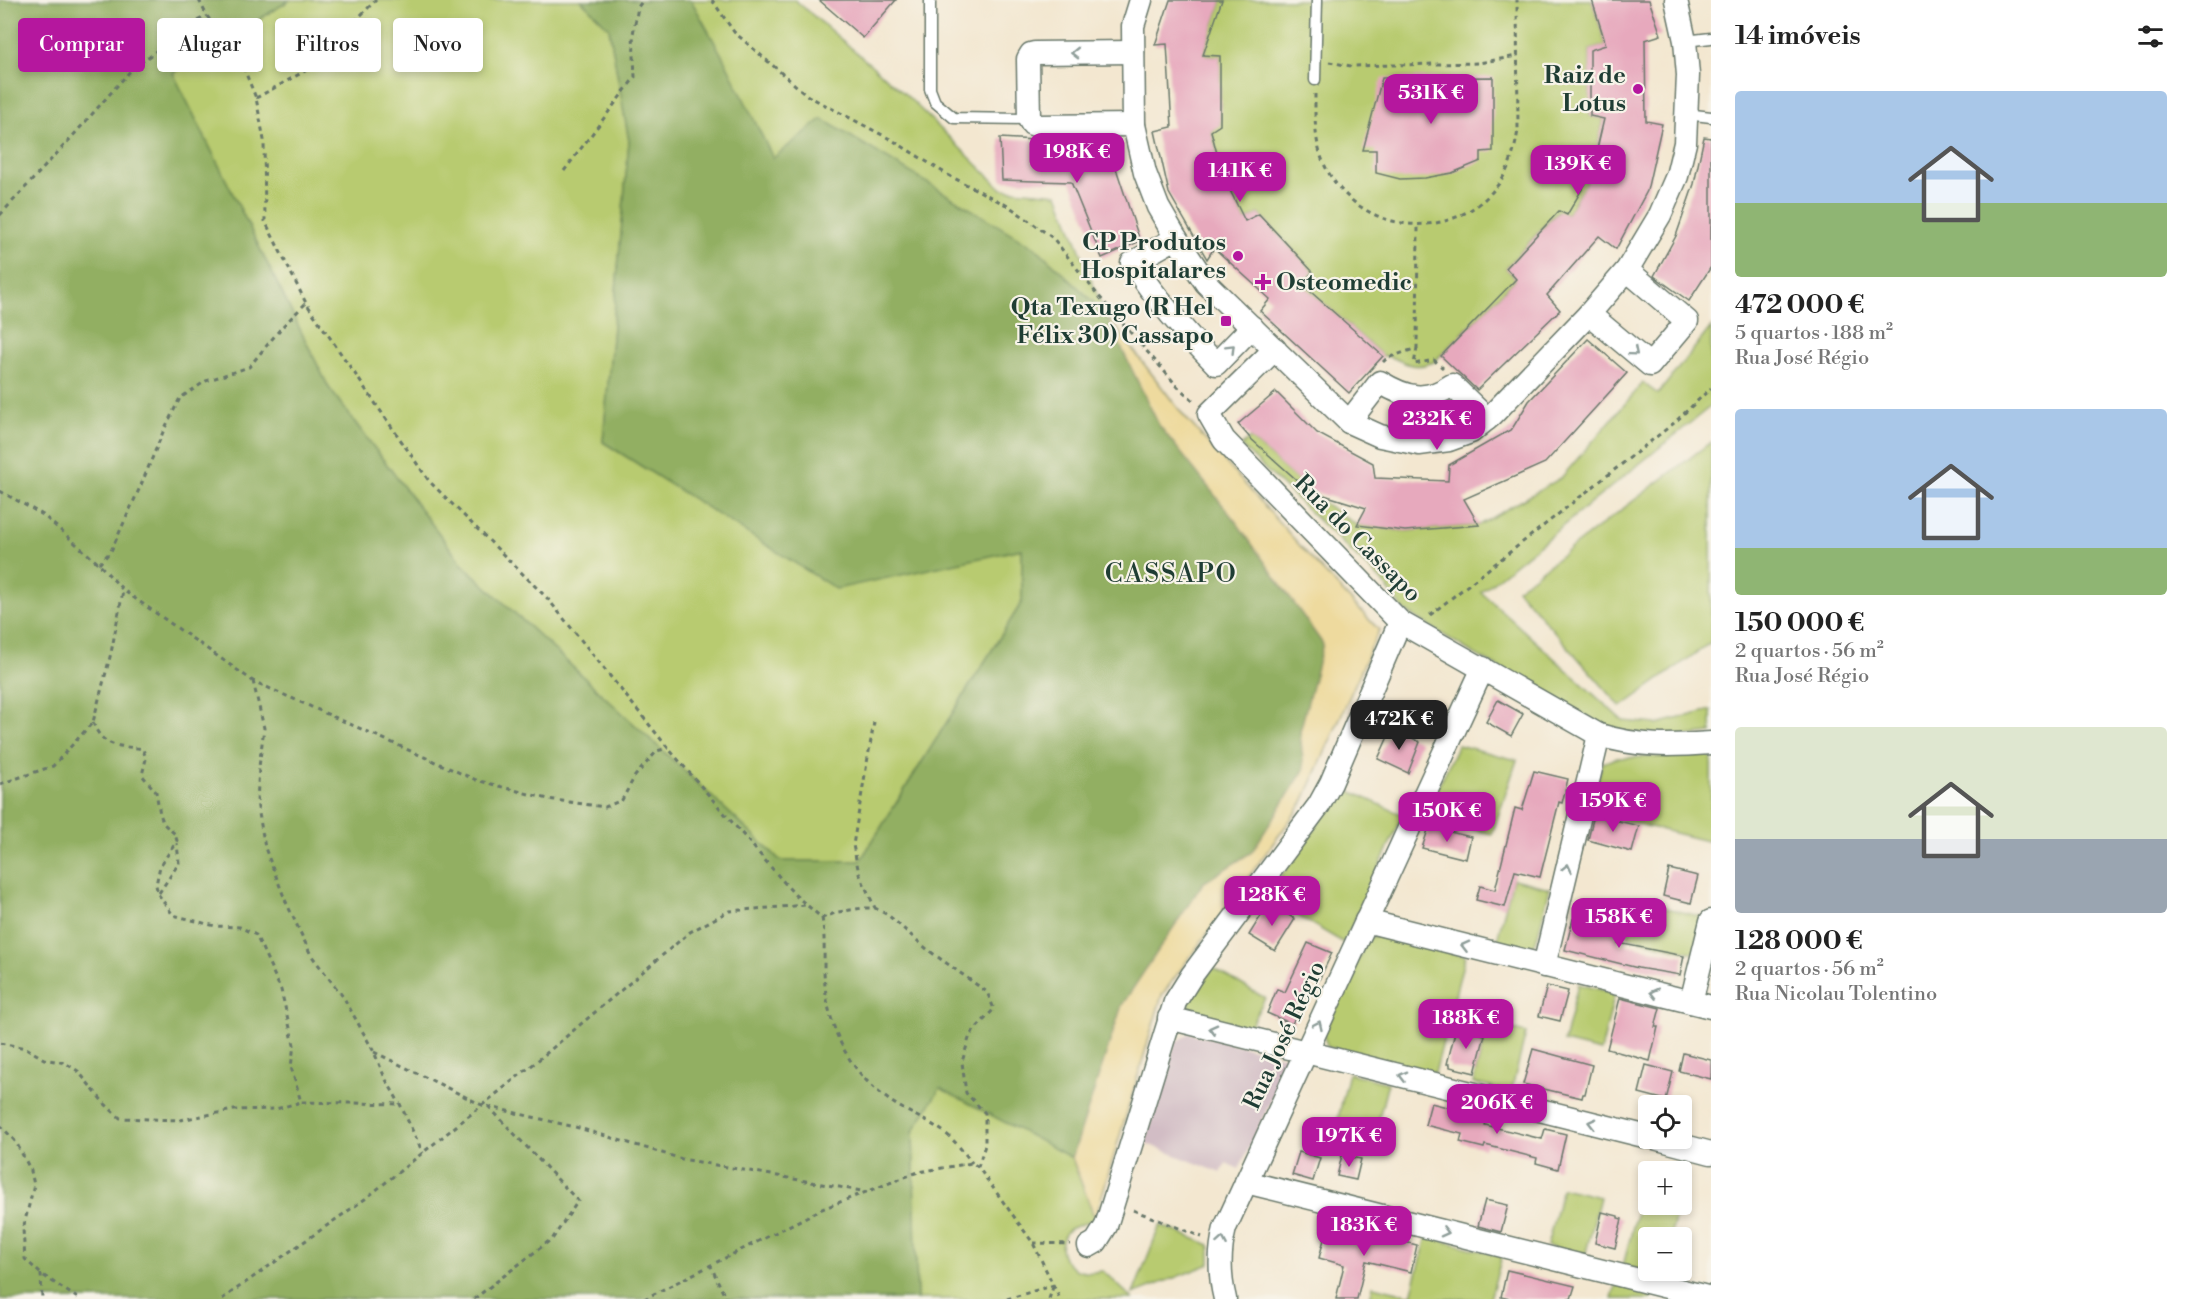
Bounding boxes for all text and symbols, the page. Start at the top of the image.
chip: Comprar [18,18,145,72]
chip: Alugar [157,18,263,72]
chip: Filtros [275,18,381,72]
chip: Novo [393,18,483,72]
text: 14 imóveis [1735,20,1861,52]
icon: filters [2134,20,2167,53]
one-way arrow [1070,46,1079,59]
place label: Raiz de Lotus [1544,61,1626,119]
pin: 531K € [1382,74,1480,125]
text: 531K € [1398,81,1464,106]
marker: Raiz de Lotus [1631,82,1645,96]
icon: home [1897,130,2005,238]
pin: 198K € [1028,133,1126,184]
text: 198K € [1043,140,1111,165]
pin: 139K € [1529,145,1627,196]
pin: 141K € [1191,152,1289,203]
text: 139K € [1545,152,1611,177]
text: 141K € [1208,159,1272,184]
place label: CP Produtos Hospitalares [1081,228,1226,286]
marker: CP Produtos Hospitalares [1231,249,1245,263]
place label: Osteomedic [1276,268,1412,298]
marker: Osteomedic [1254,273,1272,291]
text: 472 000 € [1735,289,1864,321]
place label: Qta Texugo (R Hel Félix 30) Cassapo [1011,293,1214,351]
marker: Qta Texugo (R Hel Félix 30) Cassapo [1219,314,1233,328]
text: 5 quartos · 188 m² [1735,321,1893,346]
one-way arrow [1224,345,1235,356]
one-way arrow [1627,345,1638,356]
text: Rua José Régio [1735,346,1869,371]
pin: 232K € [1388,400,1486,451]
text: 232K € [1402,407,1472,432]
icon: home [1897,448,2005,556]
street label: Rua do Cassapo [1287,468,1428,609]
district label: CASSAPO [1105,558,1237,590]
text: 150 000 € [1735,607,1864,639]
text: 2 quartos · 56 m² [1735,639,1884,664]
text: Rua José Régio [1735,664,1869,689]
pin: 472K € [1350,700,1448,751]
text: 472K € [1365,707,1433,732]
icon: home [1897,766,2005,874]
pin: 159K € [1564,782,1662,833]
text: 159K € [1579,789,1647,814]
pin: 150K € [1398,792,1496,843]
text: 150K € [1413,799,1481,824]
one-way arrow [1559,863,1572,873]
pin: 128K € [1223,876,1321,927]
text: 128K € [1238,883,1306,908]
pin: 158K € [1570,898,1668,949]
text: 158K € [1585,905,1653,930]
text: 128 000 € [1735,925,1863,957]
one-way arrow [1460,941,1470,954]
street label: Rua José Régio [1237,956,1333,1115]
text: 2 quartos · 56 m² [1735,957,1884,982]
text: Rua Nicolau Tolentino [1735,982,1937,1007]
one-way arrow [1649,988,1659,1001]
pin: 188K € [1417,999,1515,1050]
text: 188K € [1432,1006,1500,1031]
one-way arrow [1311,1020,1323,1031]
one-way arrow [1208,1023,1218,1036]
one-way arrow [1398,1070,1408,1083]
pin: 206K € [1448,1084,1546,1135]
text: 206K € [1461,1091,1533,1116]
map controls [1638,1095,1692,1281]
button: locate [1638,1095,1692,1149]
pin: 197K € [1300,1117,1398,1168]
one-way arrow [1587,1117,1597,1130]
text: 197K € [1316,1124,1382,1149]
button: + [1638,1161,1692,1215]
pin: 183K € [1315,1206,1413,1257]
text: 183K € [1331,1213,1397,1238]
one-way arrow [1440,1224,1450,1237]
button: − [1638,1227,1692,1281]
one-way arrow [1215,1236,1228,1246]

